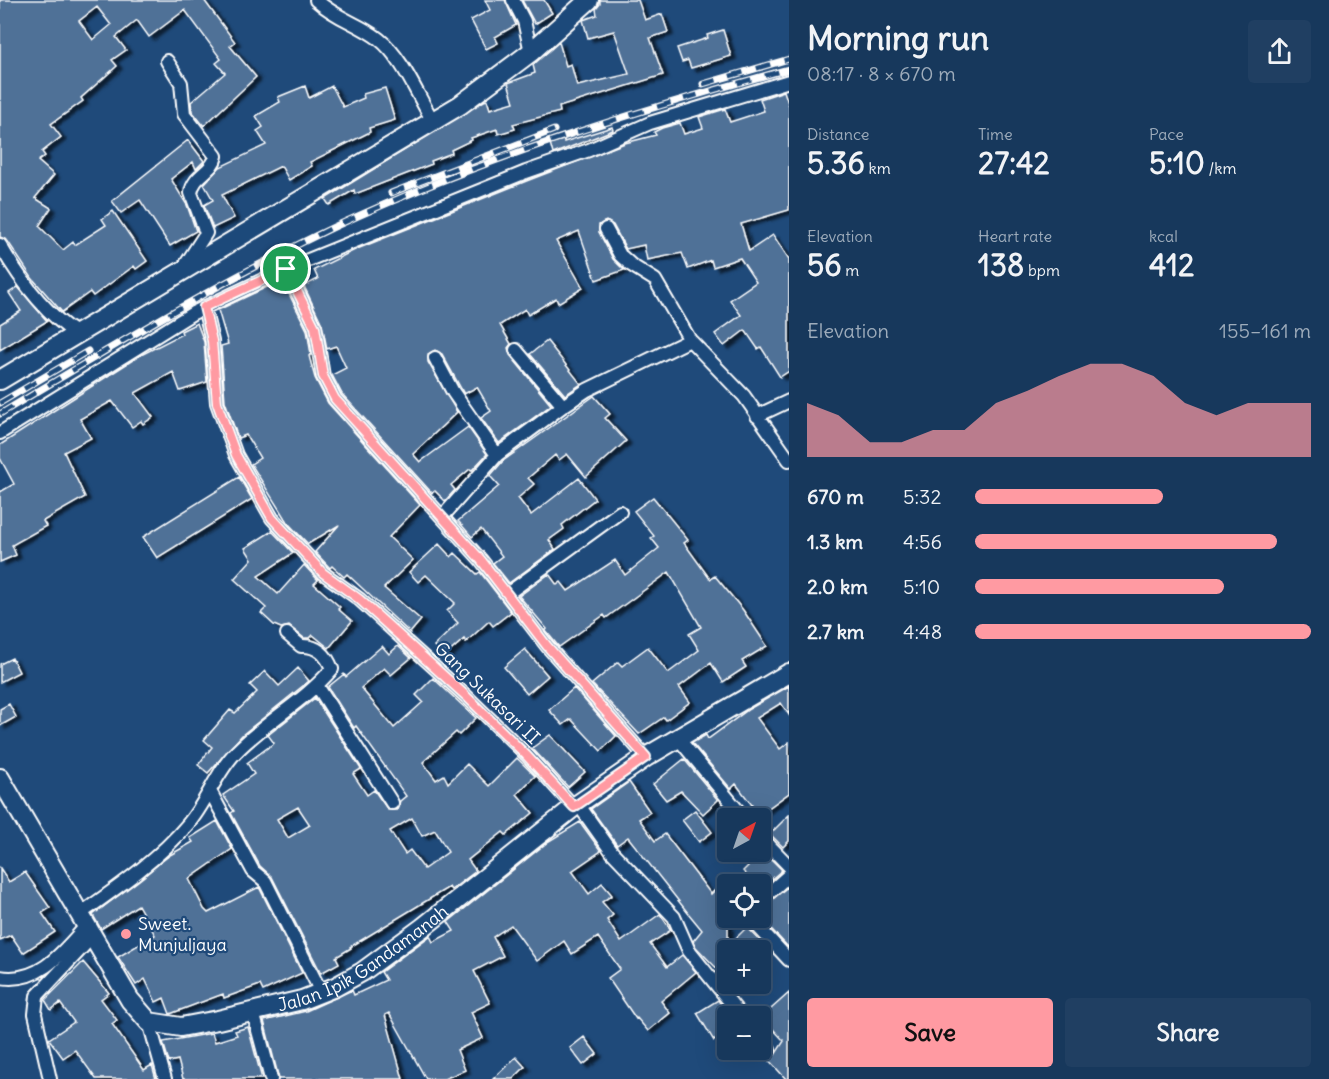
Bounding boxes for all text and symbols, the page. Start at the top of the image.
text: Morning run [807,17,989,59]
button: share [1248,20,1311,83]
text: 08:17 · 8 × 670 m [807,61,956,86]
text: Distance [807,124,869,144]
text: Time [978,124,1013,144]
text: Pace [1149,124,1184,144]
text: 5.36 [807,144,865,182]
text: 27:42 [978,144,1050,182]
text: 5:10 [1149,144,1205,182]
text: km [865,158,891,178]
text: /km [1205,158,1237,178]
text: Elevation [807,226,873,246]
text: Heart rate [978,226,1052,246]
text: kcal [1149,226,1178,246]
pin [260,243,311,294]
text: 56 [807,246,842,284]
text: 138 [978,246,1024,284]
text: 412 [1149,246,1194,284]
icon: arrive [269,252,302,285]
text: m [842,260,859,280]
text: bpm [1024,260,1060,280]
text: Elevation [807,318,889,343]
text: 155–161 m [1219,318,1311,343]
text: 670 m [807,484,864,509]
text: 5:32 [903,484,941,509]
text: 1.3 km [807,529,863,554]
text: 4:56 [903,529,942,554]
text: 2.0 km [807,574,868,599]
text: 5:10 [903,574,940,599]
text: 2.7 km [807,619,864,644]
text: 4:48 [903,619,942,644]
street label: Gang Sukasari II [430,637,545,749]
north arrow [717,808,771,862]
map controls [717,808,771,1060]
button: locate [717,874,771,928]
street label: Jalan Ipik Gandamanah [275,900,453,1016]
place label: Sweet. Munjuljaya [138,912,227,956]
marker: Sweet. Munjuljaya [119,927,133,941]
button: + [717,940,771,994]
button: Save [807,998,1053,1067]
button: Share [1065,998,1311,1067]
button: − [717,1006,771,1060]

